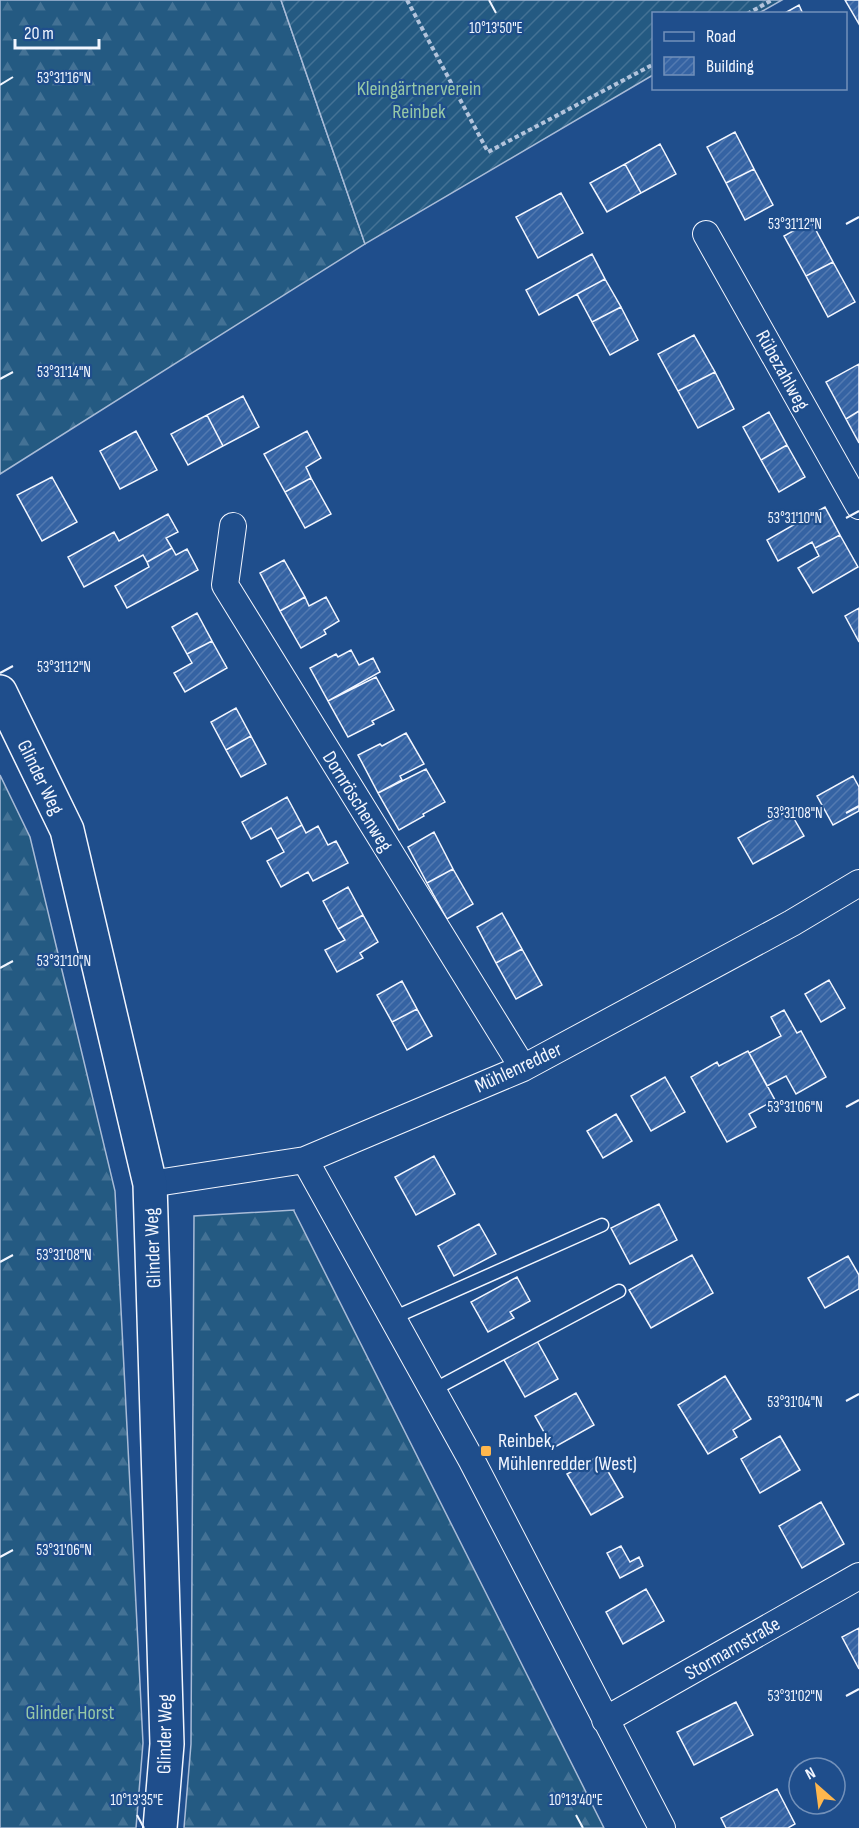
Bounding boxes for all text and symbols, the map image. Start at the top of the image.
scale bar [15,12,99,50]
legend [652,12,847,90]
text: 10°13'50"E [469,19,523,38]
text: 20 m [24,23,54,44]
text: Road [706,26,736,47]
text: Building [706,56,754,77]
text: 53°31'16"N [37,69,91,88]
park label: Kleingärtnerverein Reinbek [357,77,481,124]
text: 53°31'12"N [768,215,822,234]
street label: Rübezahlweg [750,326,814,415]
text: 53°31'14"N [37,363,91,382]
text: 53°31'10"N [768,509,822,528]
text: 53°31'12"N [37,658,91,677]
street label: Glinder Weg [12,736,69,819]
street label: Dornröschenweg [317,747,397,856]
text: 53°31'08"N [767,804,823,823]
text: 53°31'10"N [37,952,91,971]
street label: Mühlenredder [471,1037,566,1098]
text: 53°31'06"N [767,1098,823,1117]
street label: Glinder Weg [140,1207,166,1289]
text: 53°31'08"N [36,1246,92,1265]
text: 53°31'04"N [767,1393,823,1412]
place label: Reinbek, Mühlenredder (West) [498,1429,637,1476]
marker: Reinbek, Mühlenredder (West) [479,1444,493,1458]
text: 53°31'06"N [36,1541,92,1560]
street label: Stormarnstraße [680,1612,785,1686]
text: 53°31'02"N [767,1687,823,1706]
street label: Glinder Weg [152,1694,178,1774]
park label: Glinder Horst [26,1701,114,1725]
north arrow [787,1756,847,1816]
text: N [802,1764,819,1784]
text: 10°13'35"E [110,1791,164,1810]
text: 10°13'40"E [549,1791,603,1810]

